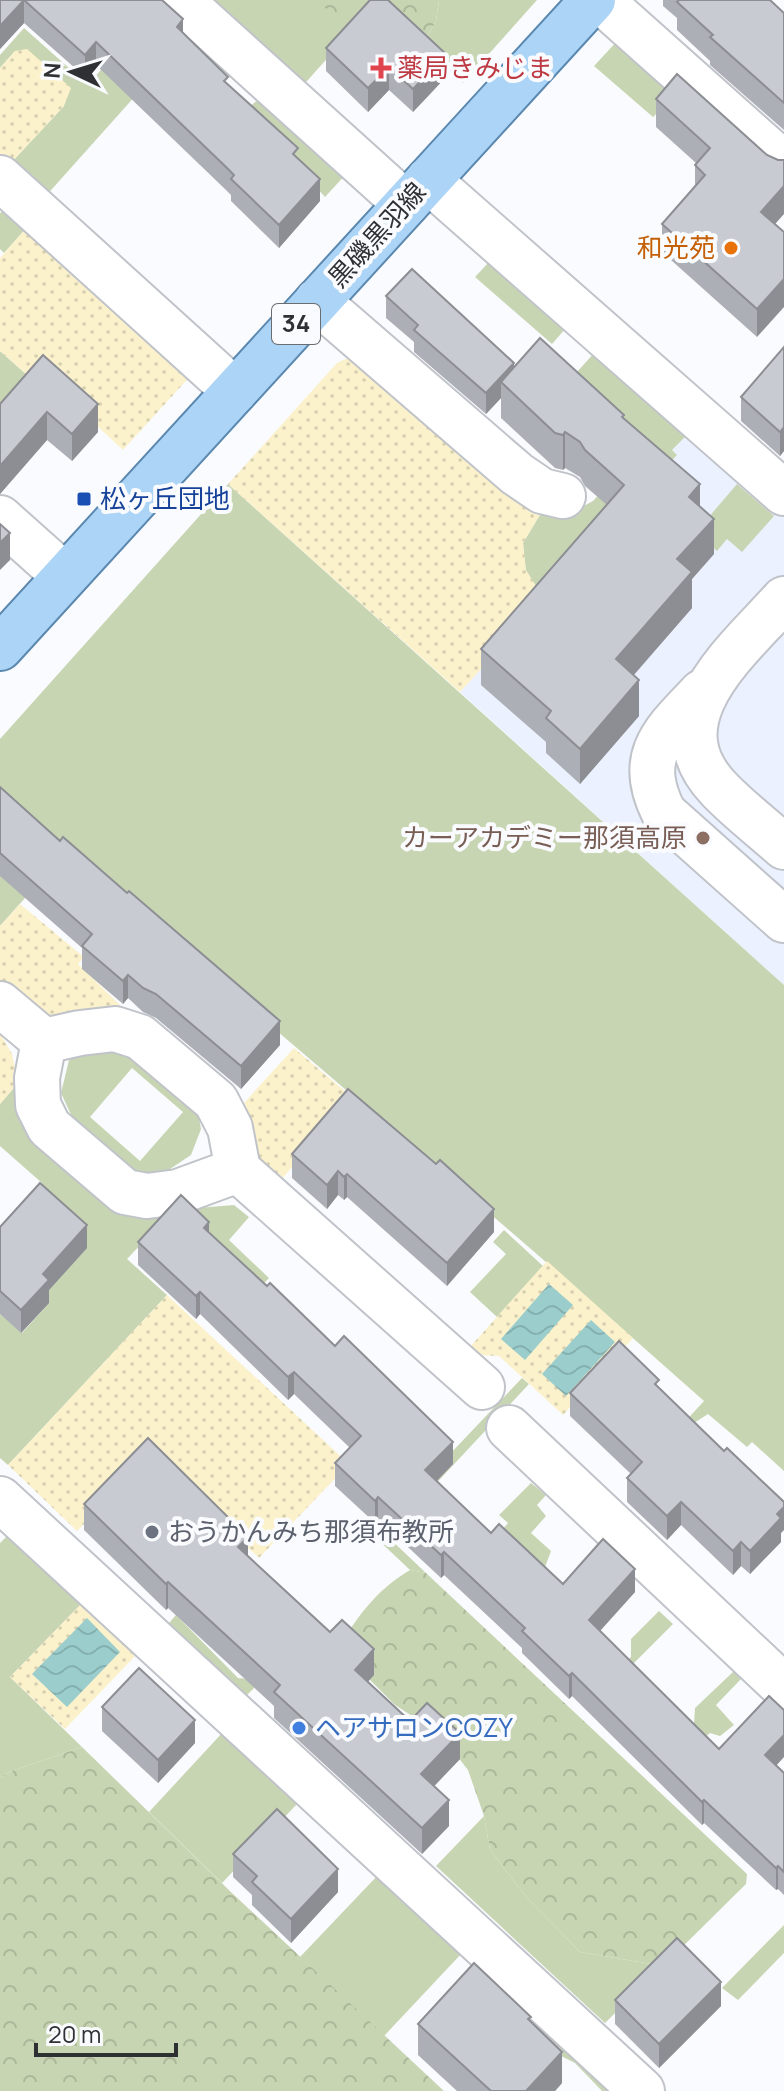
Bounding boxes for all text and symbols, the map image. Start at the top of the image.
north arrow [32,32,112,112]
place label: 薬局きみじま [397,49,553,85]
marker: 薬局きみじま [372,59,390,77]
text: N [37,62,68,80]
street label: 黒磯黒羽線 [319,174,433,295]
place label: 和光苑 [637,229,715,265]
marker: 和光苑 [722,239,740,257]
road number: 34 [272,304,320,344]
place label: 松ヶ丘団地 [100,480,230,516]
marker: 松ヶ丘団地 [75,490,93,508]
place label: カーアカデミー那須高原 [402,819,687,855]
marker: カーアカデミー那須高原 [694,829,712,847]
place label: おうかんみち那須布教所 [168,1513,454,1549]
marker: おうかんみち那須布教所 [143,1523,161,1541]
place label: ヘアサロンCOZY [315,1709,513,1745]
marker: ヘアサロンCOZY [290,1719,308,1737]
scale bar [36,2007,176,2057]
text: 20 m [48,2017,101,2050]

